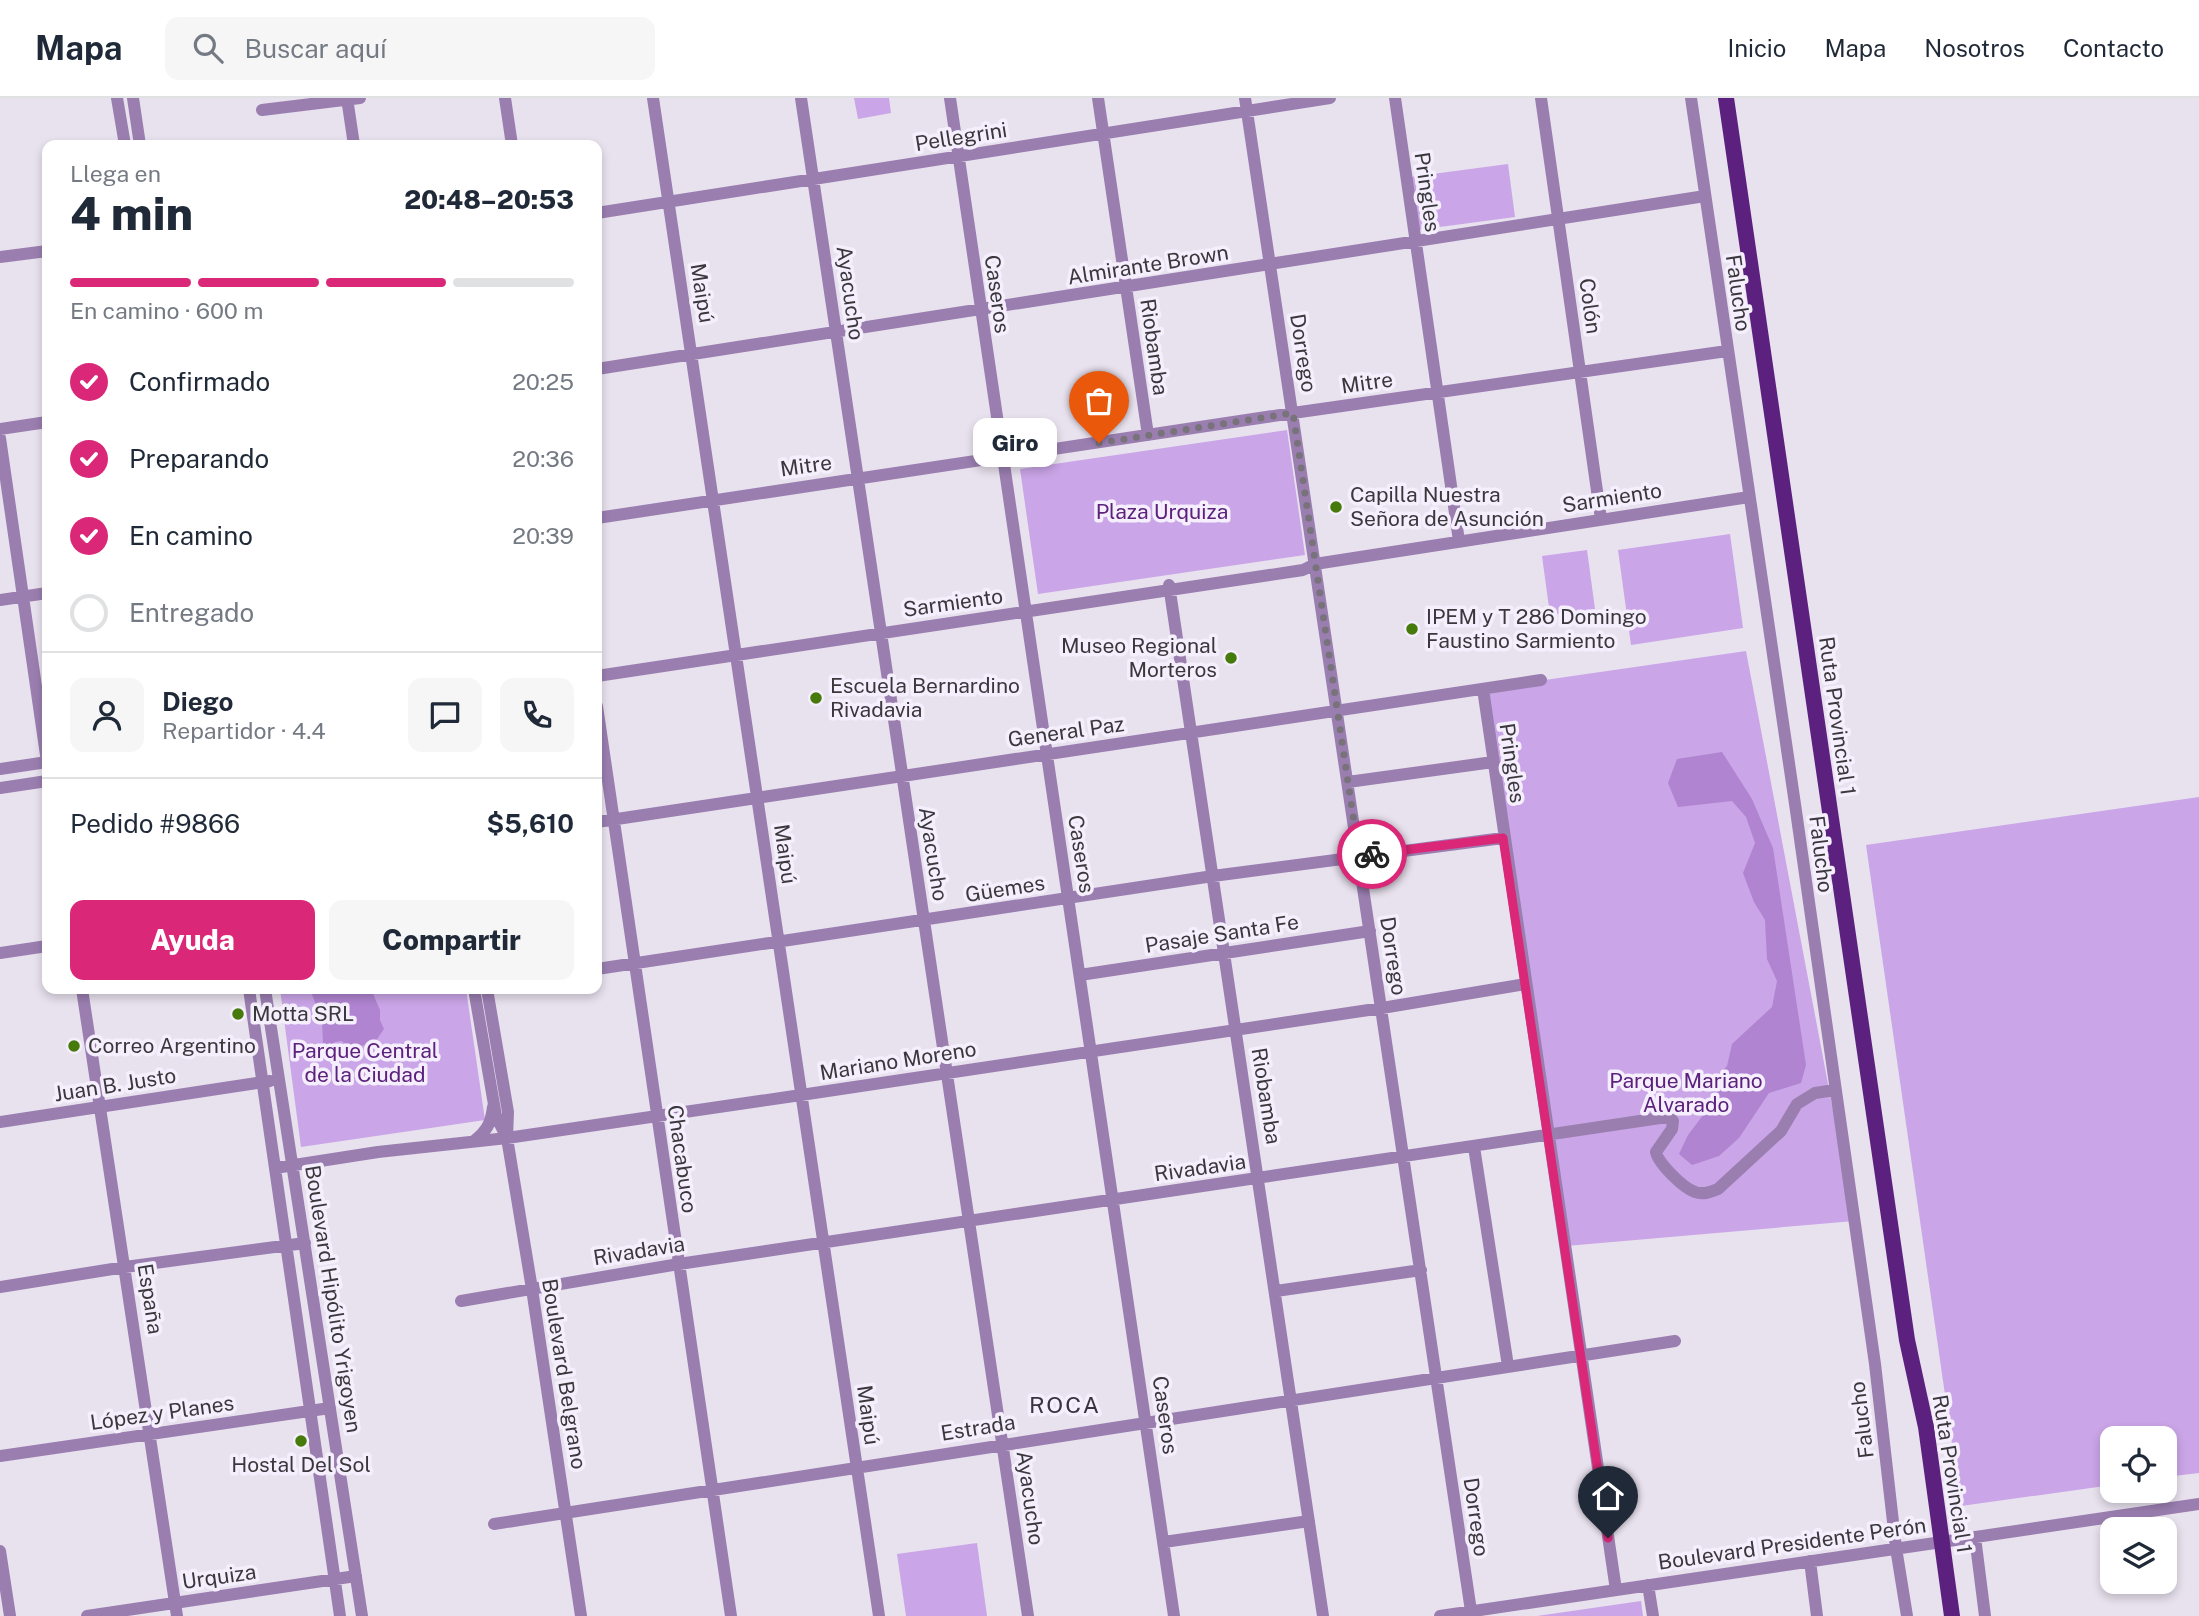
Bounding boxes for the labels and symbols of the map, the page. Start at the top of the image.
street label: Pellegrini [913,117,1009,156]
street label: Pringles [1410,150,1445,233]
street label: Almirante Brown [1066,239,1230,290]
street label: Ayacucho [832,244,869,342]
street label: Caseros [980,253,1015,335]
street label: Falucho [1721,253,1756,333]
street label: Maipú [685,261,720,325]
street label: Colón [1574,276,1607,335]
street label: Riobamba [1135,297,1174,397]
street label: Dorrego [1285,312,1322,394]
street label: Mitre [1339,367,1394,398]
pin [1069,371,1129,443]
callout: Giro [973,418,1057,468]
street label: Mitre [778,450,833,481]
street label: Sarmiento [1560,477,1664,518]
place label: Capilla Nuestra Señora de Asunción [1350,482,1544,531]
park label: Plaza Urquiza [1096,499,1228,524]
marker: Capilla Nuestra Señora de Asunción [1328,499,1344,515]
street label: Sarmiento [901,583,1004,622]
place label: IPEM y T 286 Domingo Faustino Sarmiento [1426,604,1647,653]
marker: IPEM y T 286 Domingo Faustino Sarmiento [1404,621,1420,637]
place label: Museo Regional Morteros [1061,633,1217,682]
street label: Ruta Provincial 1 [1814,635,1861,797]
marker: Museo Regional Morteros [1223,650,1239,666]
place label: Escuela Bernardino Rivadavia [830,673,1020,722]
marker: Escuela Bernardino Rivadavia [808,690,824,706]
street label: General Paz [1006,711,1126,752]
street label: Pringles [1495,721,1530,804]
street label: Ayacucho [914,805,953,903]
street label: Caseros [1063,813,1100,895]
street label: Falucho [1804,814,1839,894]
courier [1337,819,1407,889]
street label: Maipú [769,822,802,885]
street label: Güemes [963,870,1046,907]
street label: Pasaje Santa Fe [1143,909,1301,958]
street label: Dorrego [1375,915,1412,997]
place label: Motta SRL [252,1001,354,1026]
marker: Motta SRL [230,1006,246,1022]
place label: Correo Argentino [88,1033,256,1058]
street label: Mariano Moreno [818,1036,978,1085]
marker: Correo Argentino [66,1038,82,1054]
park label: Parque Central de la Ciudad [292,1038,438,1087]
street label: Riobamba [1247,1046,1286,1146]
street label: Juan B. Justo [52,1063,178,1107]
park label: Parque Mariano Alvarado [1609,1068,1763,1117]
street label: Chacabuco [663,1103,702,1215]
street label: Rivadavia [1152,1149,1247,1186]
street label: Boulevard Hipólito Yrigoyen [300,1163,367,1435]
street label: Rivadavia [591,1231,687,1270]
street label: España [133,1262,168,1336]
street label: Boulevard Belgrano [537,1277,592,1471]
street label: Caseros [1148,1374,1183,1456]
street label: Falucho [1844,1380,1879,1460]
street label: Maipú [852,1383,885,1446]
street label: López y Planes [88,1390,235,1435]
district label: ROCA [1029,1391,1101,1418]
street label: Ruta Provincial 1 [1928,1393,1977,1555]
street label: Estrada [939,1409,1017,1446]
marker: Hostal Del Sol [293,1433,309,1449]
street label: Ayacucho [1012,1449,1049,1547]
place label: Hostal Del Sol [231,1452,371,1477]
pin [1578,1466,1638,1538]
street label: Dorrego [1459,1476,1494,1558]
street label: Boulevard Presidente Perón [1656,1512,1928,1575]
street label: Urquiza [180,1559,258,1594]

